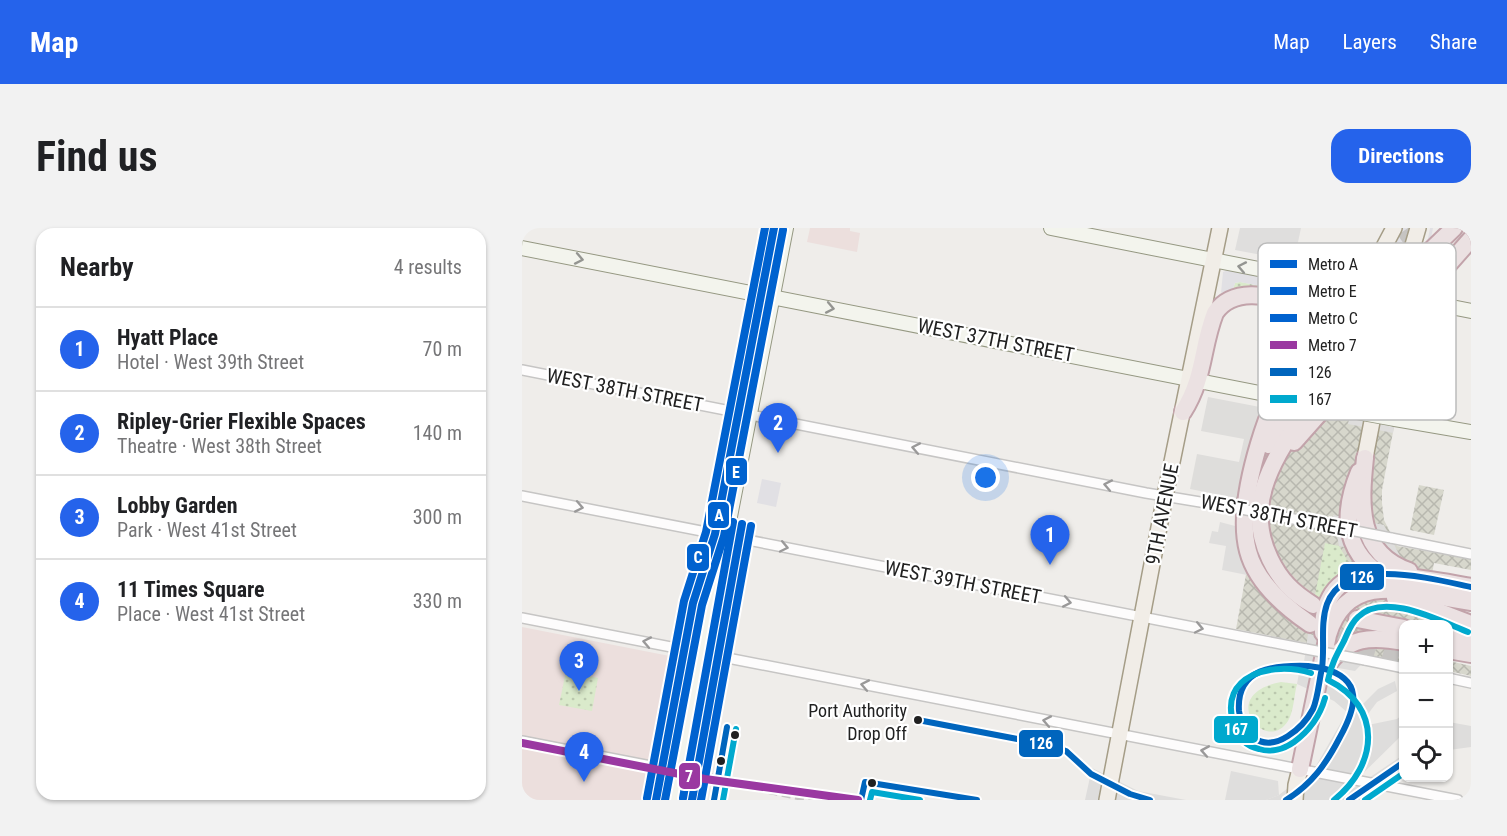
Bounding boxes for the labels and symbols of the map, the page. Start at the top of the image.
legend [1258,243,1456,420]
one-way arrow [574,252,584,265]
text: Metro A [1308,255,1358,274]
one-way arrow [1238,261,1248,274]
text: Metro E [1308,282,1357,301]
one-way arrow [825,301,835,314]
text: Metro C [1308,309,1358,328]
street label: WEST 37TH STREET [916,313,1076,367]
text: Metro 7 [1308,336,1357,355]
street label: WEST 38TH STREET [545,363,705,417]
text: 126 [1308,363,1332,382]
text: 167 [1308,390,1332,409]
pin: 2 [758,404,798,453]
one-way arrow [912,442,922,455]
line badge: E [725,457,748,486]
street label: 9TH AVENUE [1140,461,1184,567]
text: E [732,463,740,482]
your location [971,463,1000,492]
one-way arrow [1103,479,1113,492]
street label: WEST 38TH STREET [1199,489,1359,543]
one-way arrow [574,500,584,513]
line badge: A [707,501,730,529]
text: A [714,506,724,525]
pin: 1 [1030,516,1070,565]
one-way arrow [779,540,789,553]
line badge: C [686,543,710,572]
text: C [693,548,703,567]
street label: WEST 39TH STREET [883,555,1043,609]
line badge: 126 [1339,563,1385,591]
text: 126 [1350,568,1374,587]
one-way arrow [1061,595,1071,608]
one-way arrow [1194,621,1204,634]
one-way arrow [642,636,652,649]
pin: 3 [560,642,598,691]
one-way arrow [860,679,870,692]
place label: Port Authority Drop Off [808,700,907,744]
marker: Port Authority Drop Off [912,714,924,726]
one-way arrow [1042,715,1052,728]
line badge: 167 [1213,715,1259,744]
text: 167 [1224,720,1248,739]
unlabelled marker [729,729,741,741]
line badge: 126 [1018,729,1064,758]
pin: 4 [564,732,604,782]
text: 126 [1029,734,1053,753]
one-way arrow [1201,745,1211,758]
unlabelled marker [715,755,727,767]
line badge: 7 [678,762,701,790]
text: 7 [685,767,693,786]
unlabelled marker [866,777,878,789]

